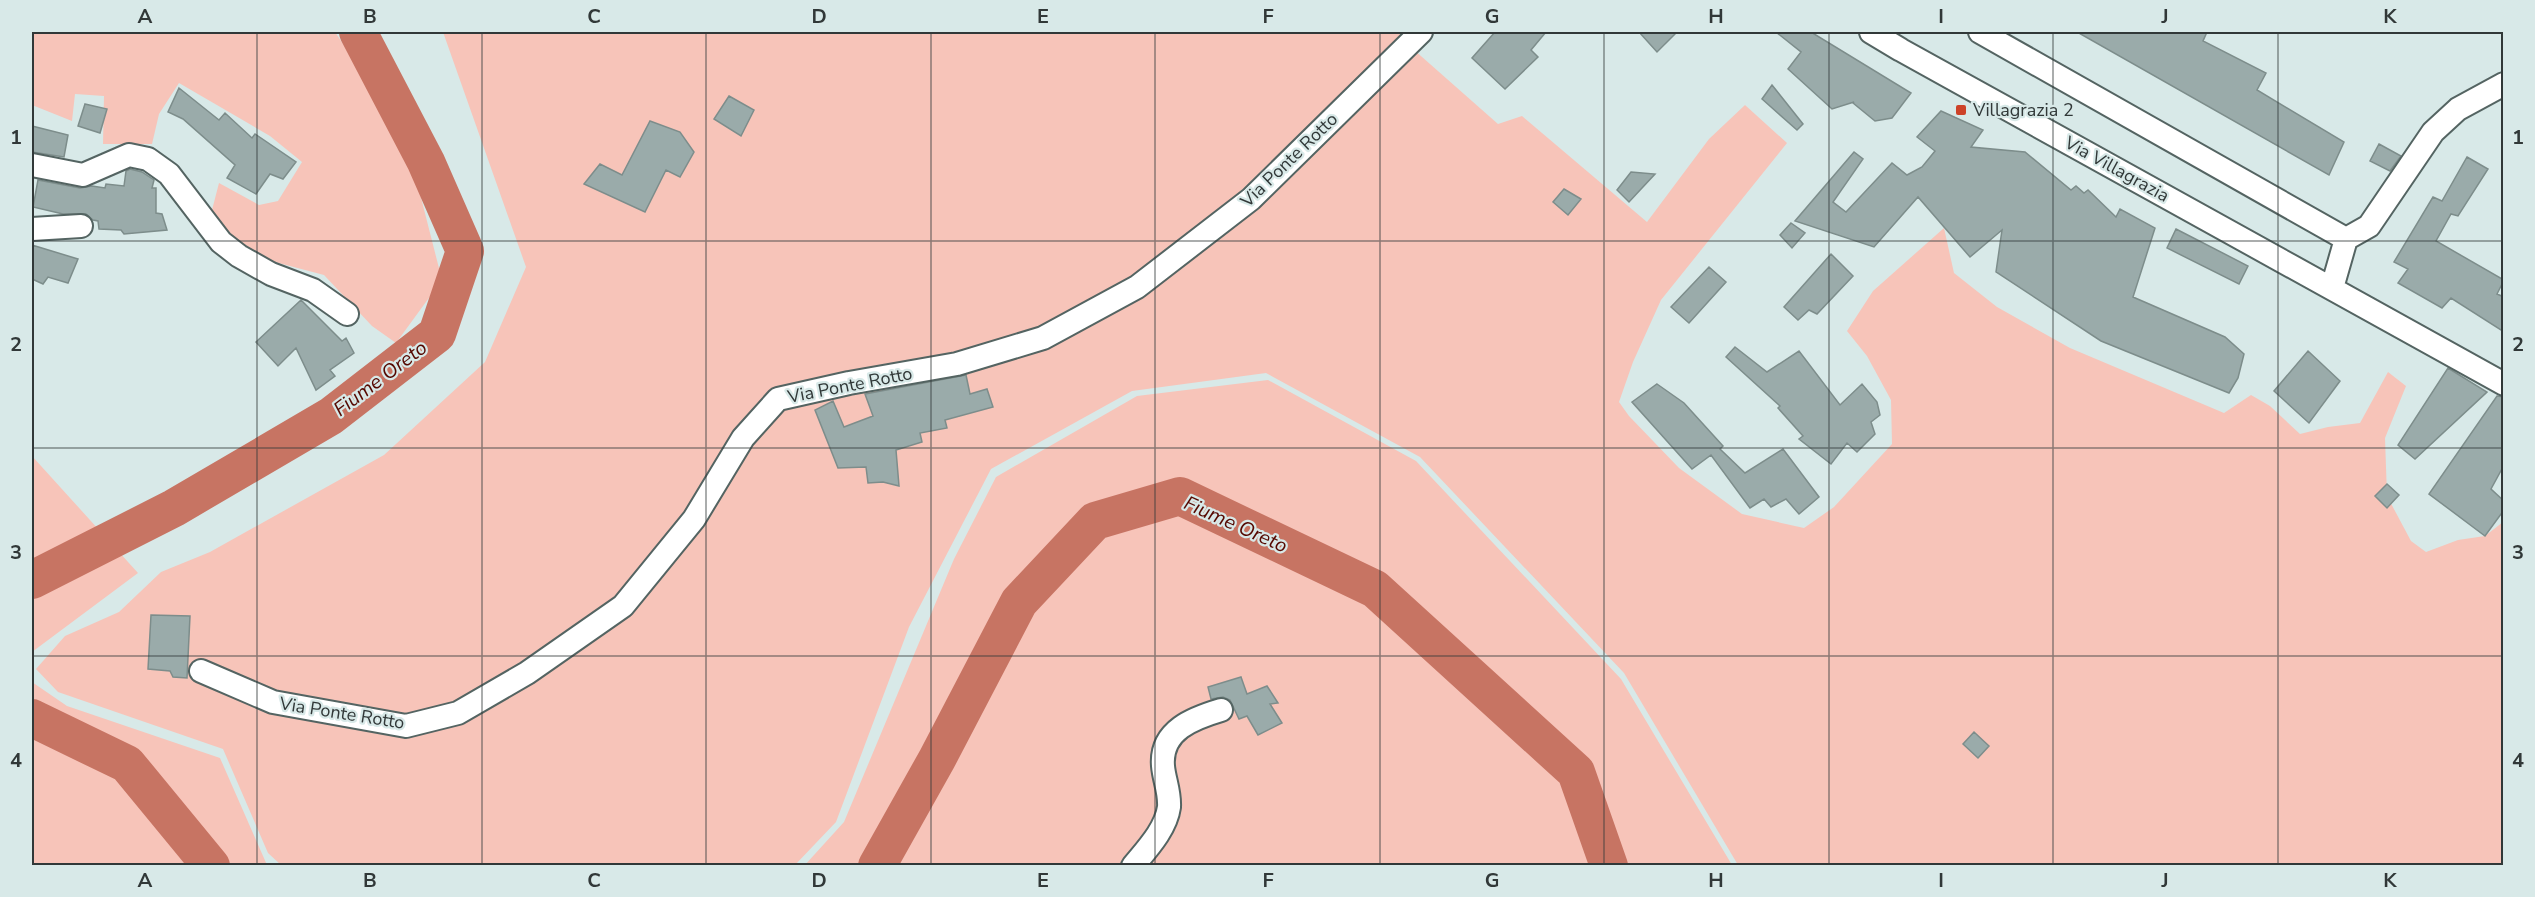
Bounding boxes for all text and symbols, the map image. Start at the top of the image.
text: A [138,3,153,30]
text: B [363,3,377,30]
text: C [587,3,601,30]
text: D [811,3,827,30]
text: E [1037,3,1049,30]
text: F [1262,3,1274,30]
text: G [1485,3,1499,30]
text: H [1708,3,1724,30]
text: I [1938,3,1944,30]
text: J [2160,3,2169,30]
text: K [2383,3,2397,30]
place label: Villagrazia 2 [1972,98,2074,122]
marker: Villagrazia 2 [1954,103,1968,117]
street label: Via Ponte Rotto [1234,107,1343,213]
text: 1 [10,124,22,151]
text: 1 [2512,124,2524,151]
street label: Via Villagrazia [2060,130,2174,208]
text: 2 [10,331,22,358]
text: 2 [2512,331,2524,358]
water label: Fiume Oreto [328,334,433,423]
street label: Via Ponte Rotto [785,361,914,409]
water label: Fiume Oreto [1180,490,1292,559]
text: 3 [10,539,22,566]
text: 3 [2512,539,2524,566]
street label: Via Ponte Rotto [277,691,406,735]
text: 4 [10,747,22,774]
text: 4 [2512,747,2524,774]
text: A [138,867,153,894]
text: B [363,867,377,894]
text: C [587,867,601,894]
text: D [811,867,827,894]
text: E [1037,867,1049,894]
text: F [1262,867,1274,894]
text: G [1485,867,1499,894]
text: H [1708,867,1724,894]
text: I [1938,867,1944,894]
text: J [2160,867,2169,894]
text: K [2383,867,2397,894]

